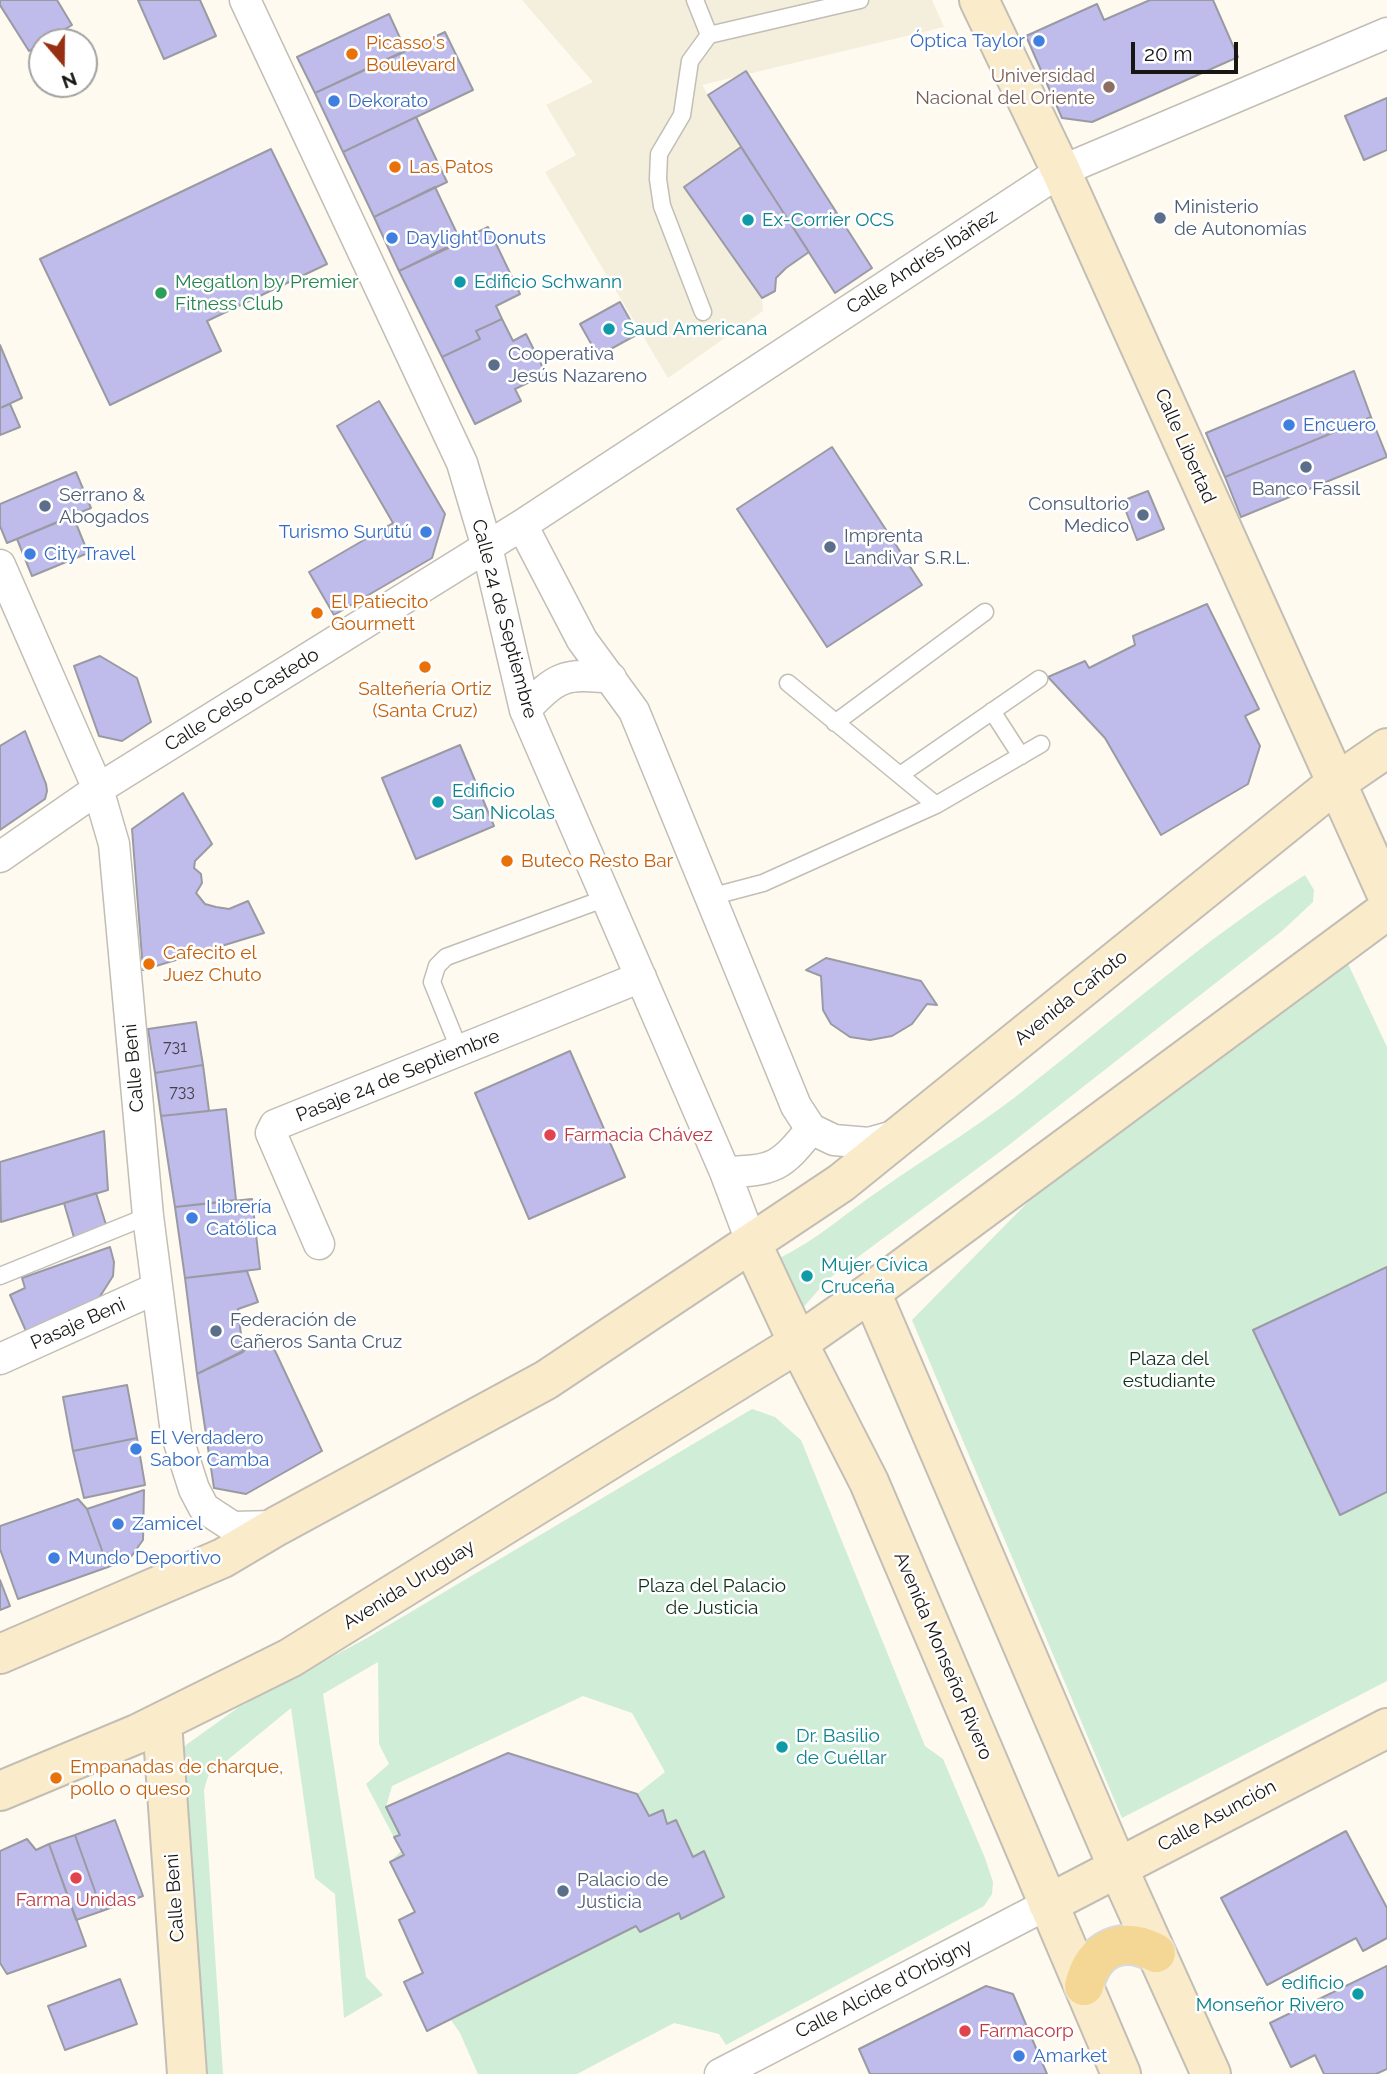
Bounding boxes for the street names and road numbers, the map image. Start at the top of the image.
street label: Calle Andrés Ibáñez [842,205,1002,319]
street label: Calle Libertad [1150,385,1220,507]
street label: Calle 24 de Septiembre [466,517,542,721]
street label: Calle Celso Castedo [161,643,323,757]
street label: Avenida Cañoto [1010,946,1132,1050]
street label: Calle Beni [119,1023,149,1113]
street label: Pasaje 24 de Septiembre [293,1025,503,1127]
street label: Pasaje Beni [27,1293,129,1355]
street label: Avenida Uruguay [339,1535,479,1635]
street label: Avenida Monseñor Rivero [889,1549,997,1763]
street label: Calle Asunción [1154,1775,1280,1857]
street label: Calle Beni [161,1853,189,1943]
street label: Calle Alcide d'Orbigny [792,1935,976,2043]

